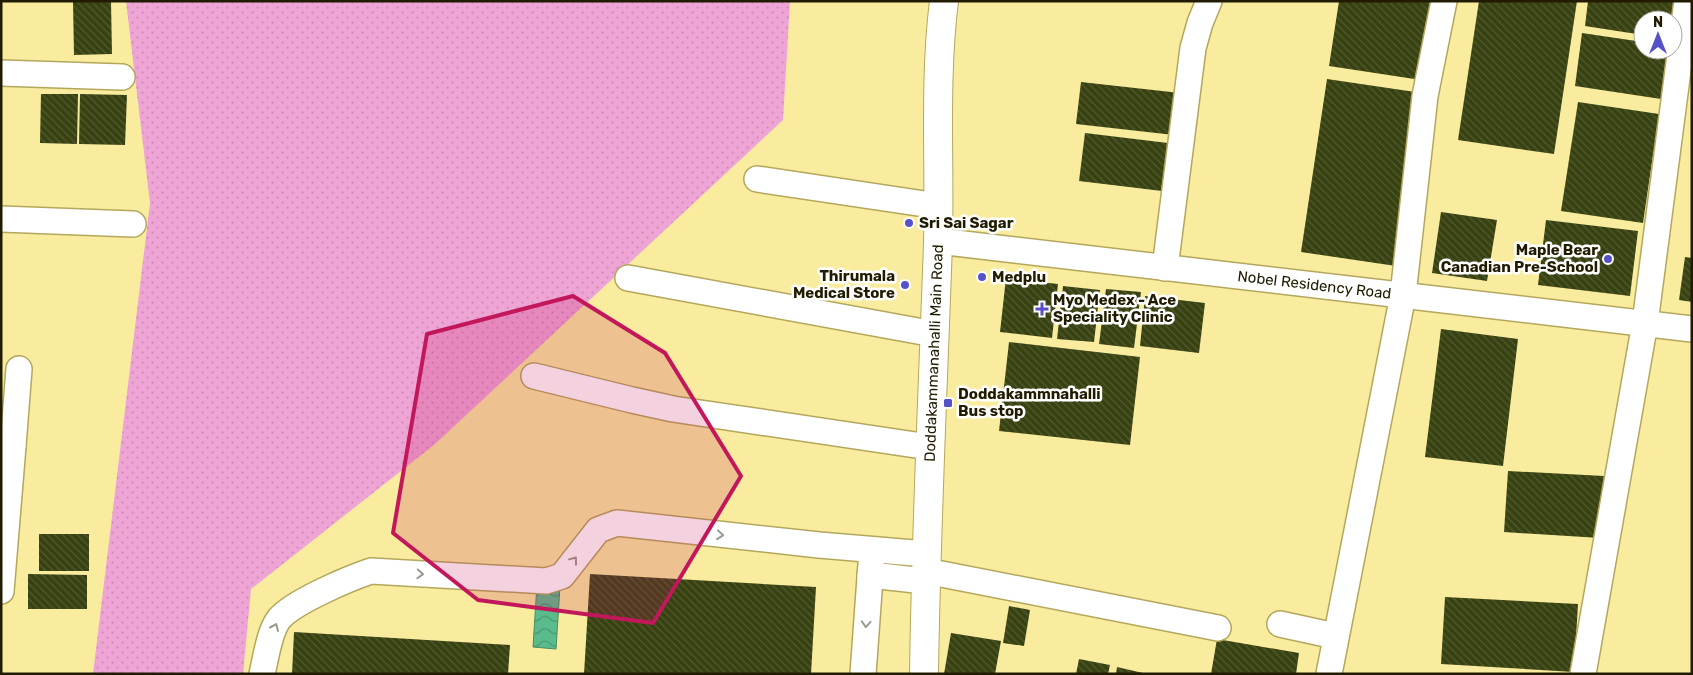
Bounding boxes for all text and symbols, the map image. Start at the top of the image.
north arrow [1633,10,1683,60]
text: N [1653,14,1663,31]
place label: Sri Sai Sagar [919,214,1014,232]
marker: Sri Sai Sagar [903,217,915,229]
place label: Maple Bear Canadian Pre-School [1441,241,1598,276]
street label: Doddakammanahalli Main Road [921,244,947,462]
marker: Maple Bear Canadian Pre-School [1602,253,1614,265]
place label: Thirumala Medical Store [793,267,895,302]
street label: Nobel Residency Road [1237,267,1392,303]
place label: Medplu [992,268,1046,286]
marker: Medplu [976,271,988,283]
marker: Thirumala Medical Store [899,279,911,291]
place label: Myo Medex - Ace Speciality Clinic [1053,291,1176,326]
marker: Myo Medex - Ace Speciality Clinic [1035,302,1049,316]
place label: Doddakammnahalli Bus stop [958,385,1101,420]
marker: Doddakammnahalli Bus stop [942,397,954,409]
one-way arrow [716,529,724,540]
one-way arrow [568,557,576,566]
one-way arrow [416,568,424,579]
one-way arrow [861,620,872,628]
one-way arrow [269,623,280,632]

